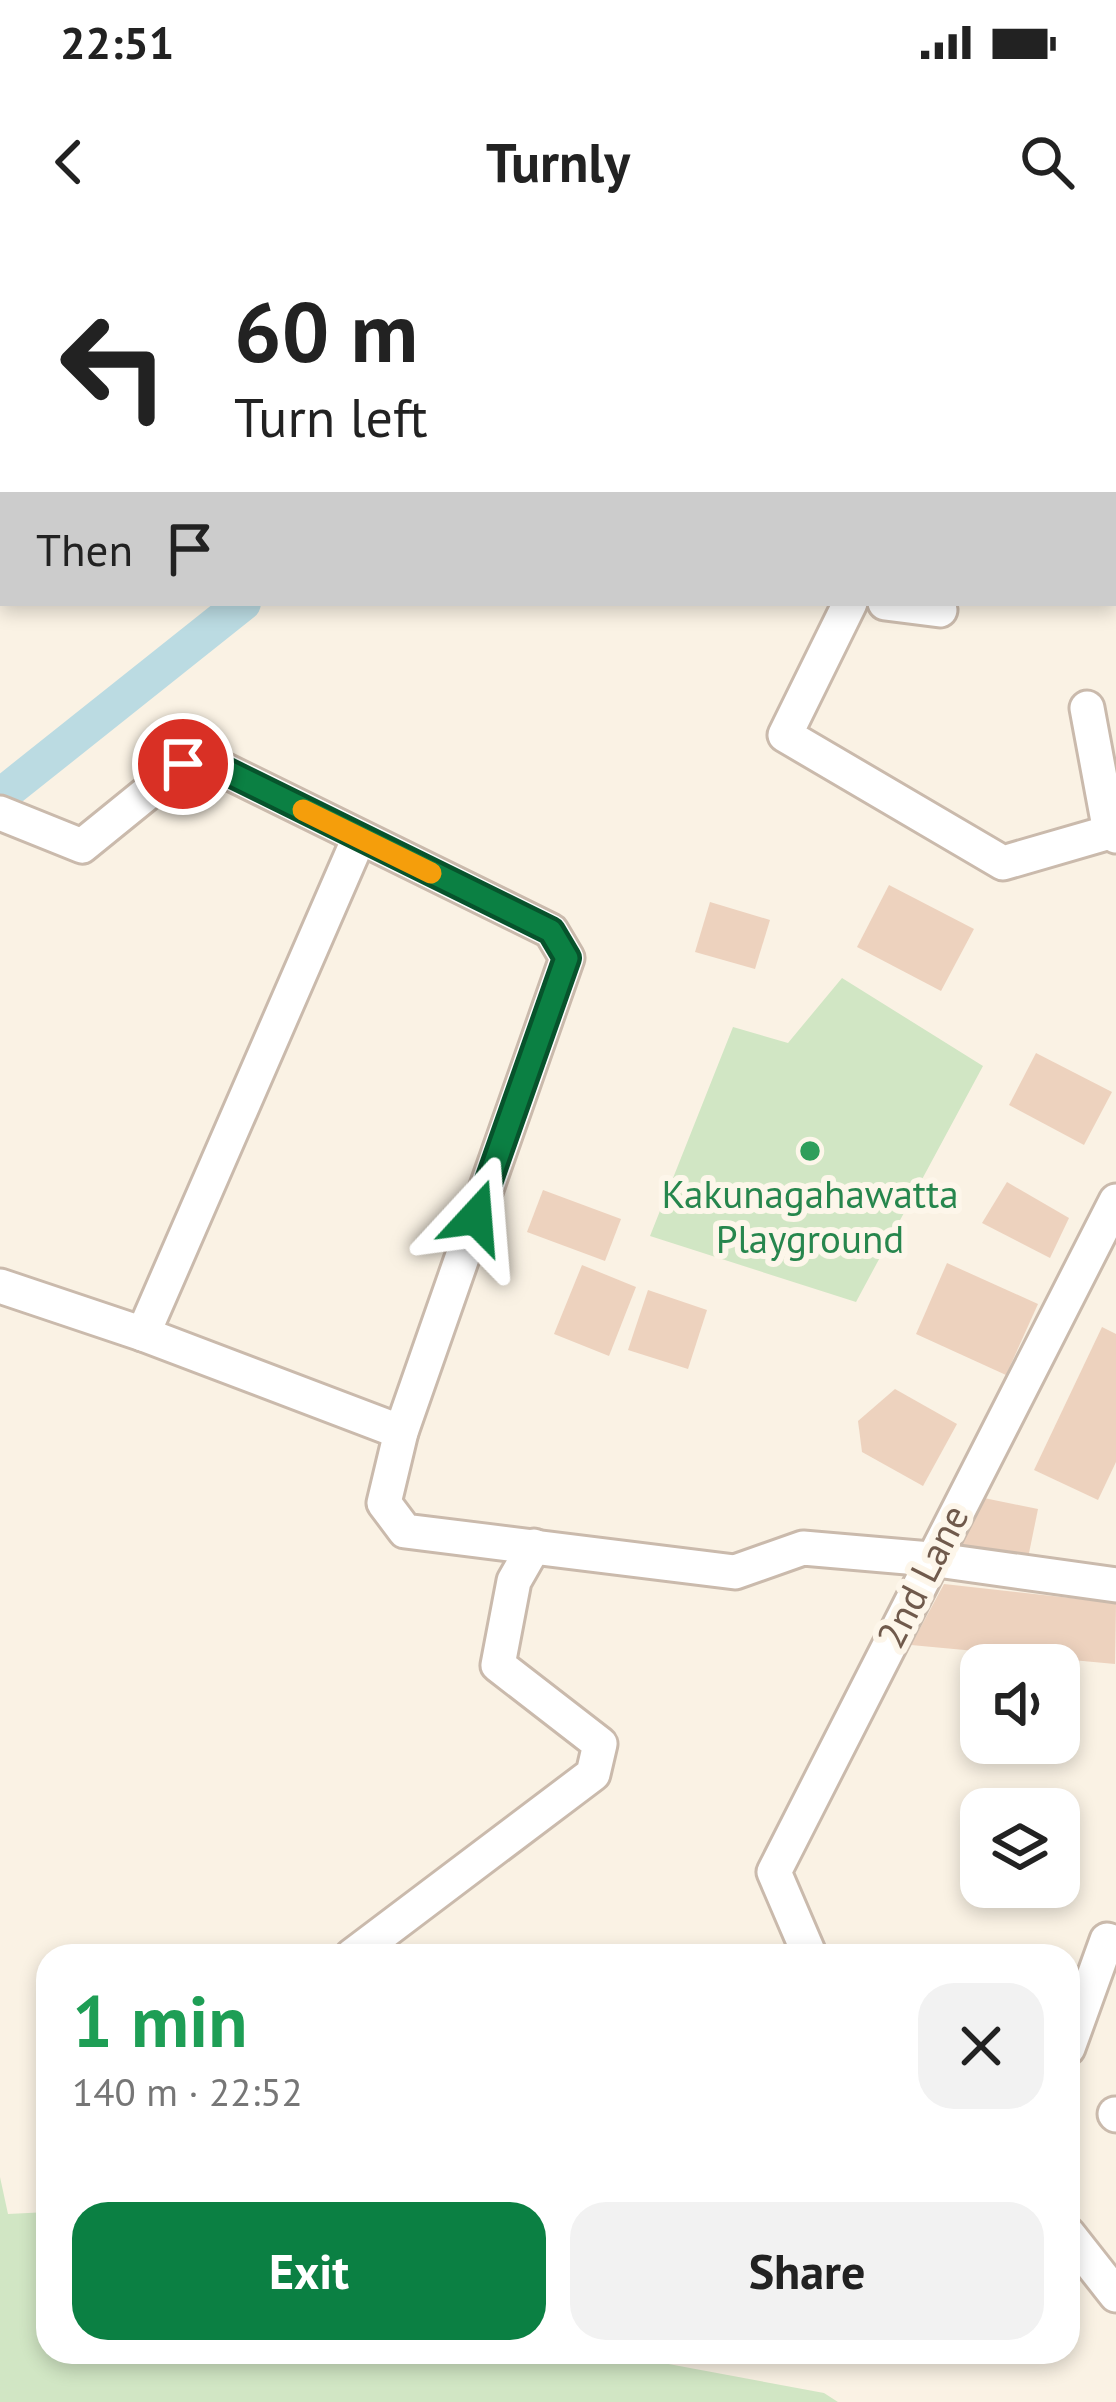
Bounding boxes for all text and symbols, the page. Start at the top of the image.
text: 22:51 [60,13,174,71]
text: Turnly [486,127,630,197]
icon: back [36,129,102,195]
icon: search [1014,129,1080,195]
text: 60 m [234,276,418,385]
icon: left [36,288,192,444]
text: Turn left [234,382,428,452]
icon: arrive [157,516,223,582]
text: Then [36,520,133,578]
pin [132,713,234,815]
icon: arrive [150,731,216,797]
marker: Kakunagahawatta Playground [797,1138,823,1164]
position arrow [413,1154,539,1280]
place label: Kakunagahawatta Playground [661,1168,959,1264]
street label: 2nd Lane [864,1496,980,1656]
map controls [960,1644,1080,1908]
button: sound [960,1644,1080,1764]
button: layers [960,1788,1080,1908]
text: 1 min [72,1974,248,2067]
button: close [918,1983,1044,2109]
text: 140 m · 22:52 [72,2066,303,2117]
button: Exit [72,2202,546,2340]
button: Share [570,2202,1044,2340]

